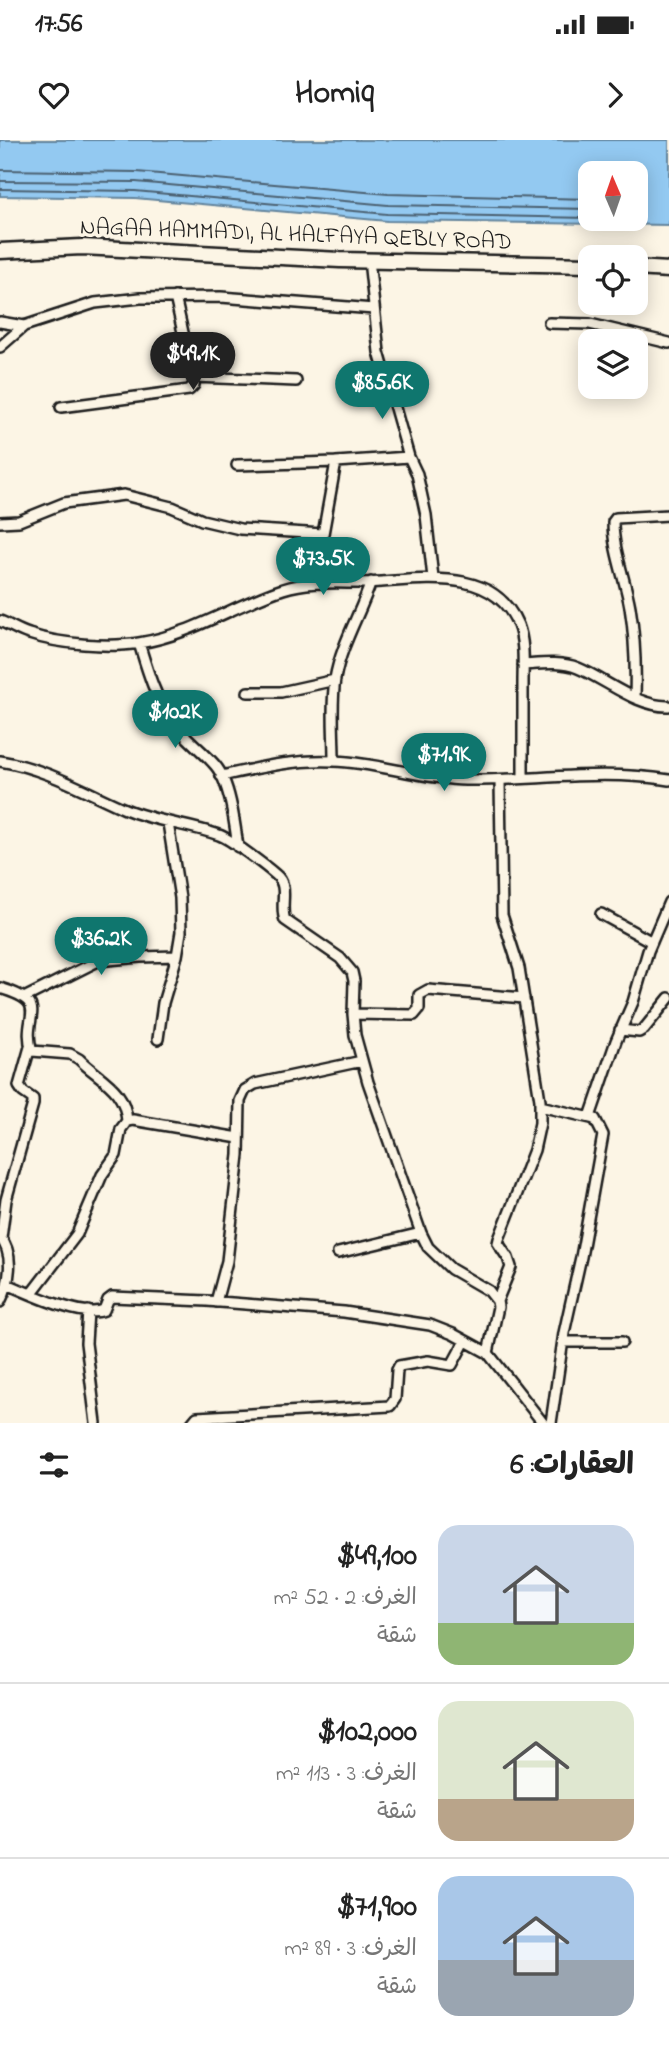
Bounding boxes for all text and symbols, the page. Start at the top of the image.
text: 17:56 [35,6,83,44]
text: Homiq [295,71,374,118]
icon: heart [35,76,73,114]
icon: forward [596,76,634,114]
north arrow [578,161,648,231]
map controls [578,161,648,399]
street label: NAGAA HAMMADI, AL HALFAYA QEBLY ROAD [79,211,512,260]
button: locate [578,245,648,315]
button: layers [578,329,648,399]
pin: $49.1K [136,332,250,392]
text: $49.1K [166,338,220,371]
pin: $85.6K [325,362,439,421]
text: $85.6K [351,367,413,400]
pin: $73.5K [266,538,380,597]
text: $73.5K [292,543,354,576]
pin: $102K [126,690,224,750]
text: $102K [148,696,202,729]
pin: $71.9K [387,734,501,793]
text: $71.9K [417,739,471,772]
pin: $36.2K [44,918,158,977]
text: $36.2K [71,923,131,956]
text: العقارات: 6 [510,1444,634,1488]
icon: filters [35,1446,73,1484]
text: $49,100 [337,1535,417,1579]
icon: home [494,1553,578,1637]
text: الغرف: 2 · 52 m² [273,1582,417,1615]
text: شقة [377,1620,417,1653]
text: $102,000 [317,1711,417,1755]
icon: home [494,1729,578,1813]
text: الغرف: 3 · 113 m² [276,1758,417,1791]
text: شقة [377,1796,417,1829]
text: $71,900 [337,1886,417,1930]
icon: home [494,1904,578,1988]
text: الغرف: 3 · 89 m² [284,1933,417,1966]
text: شقة [377,1971,417,2004]

